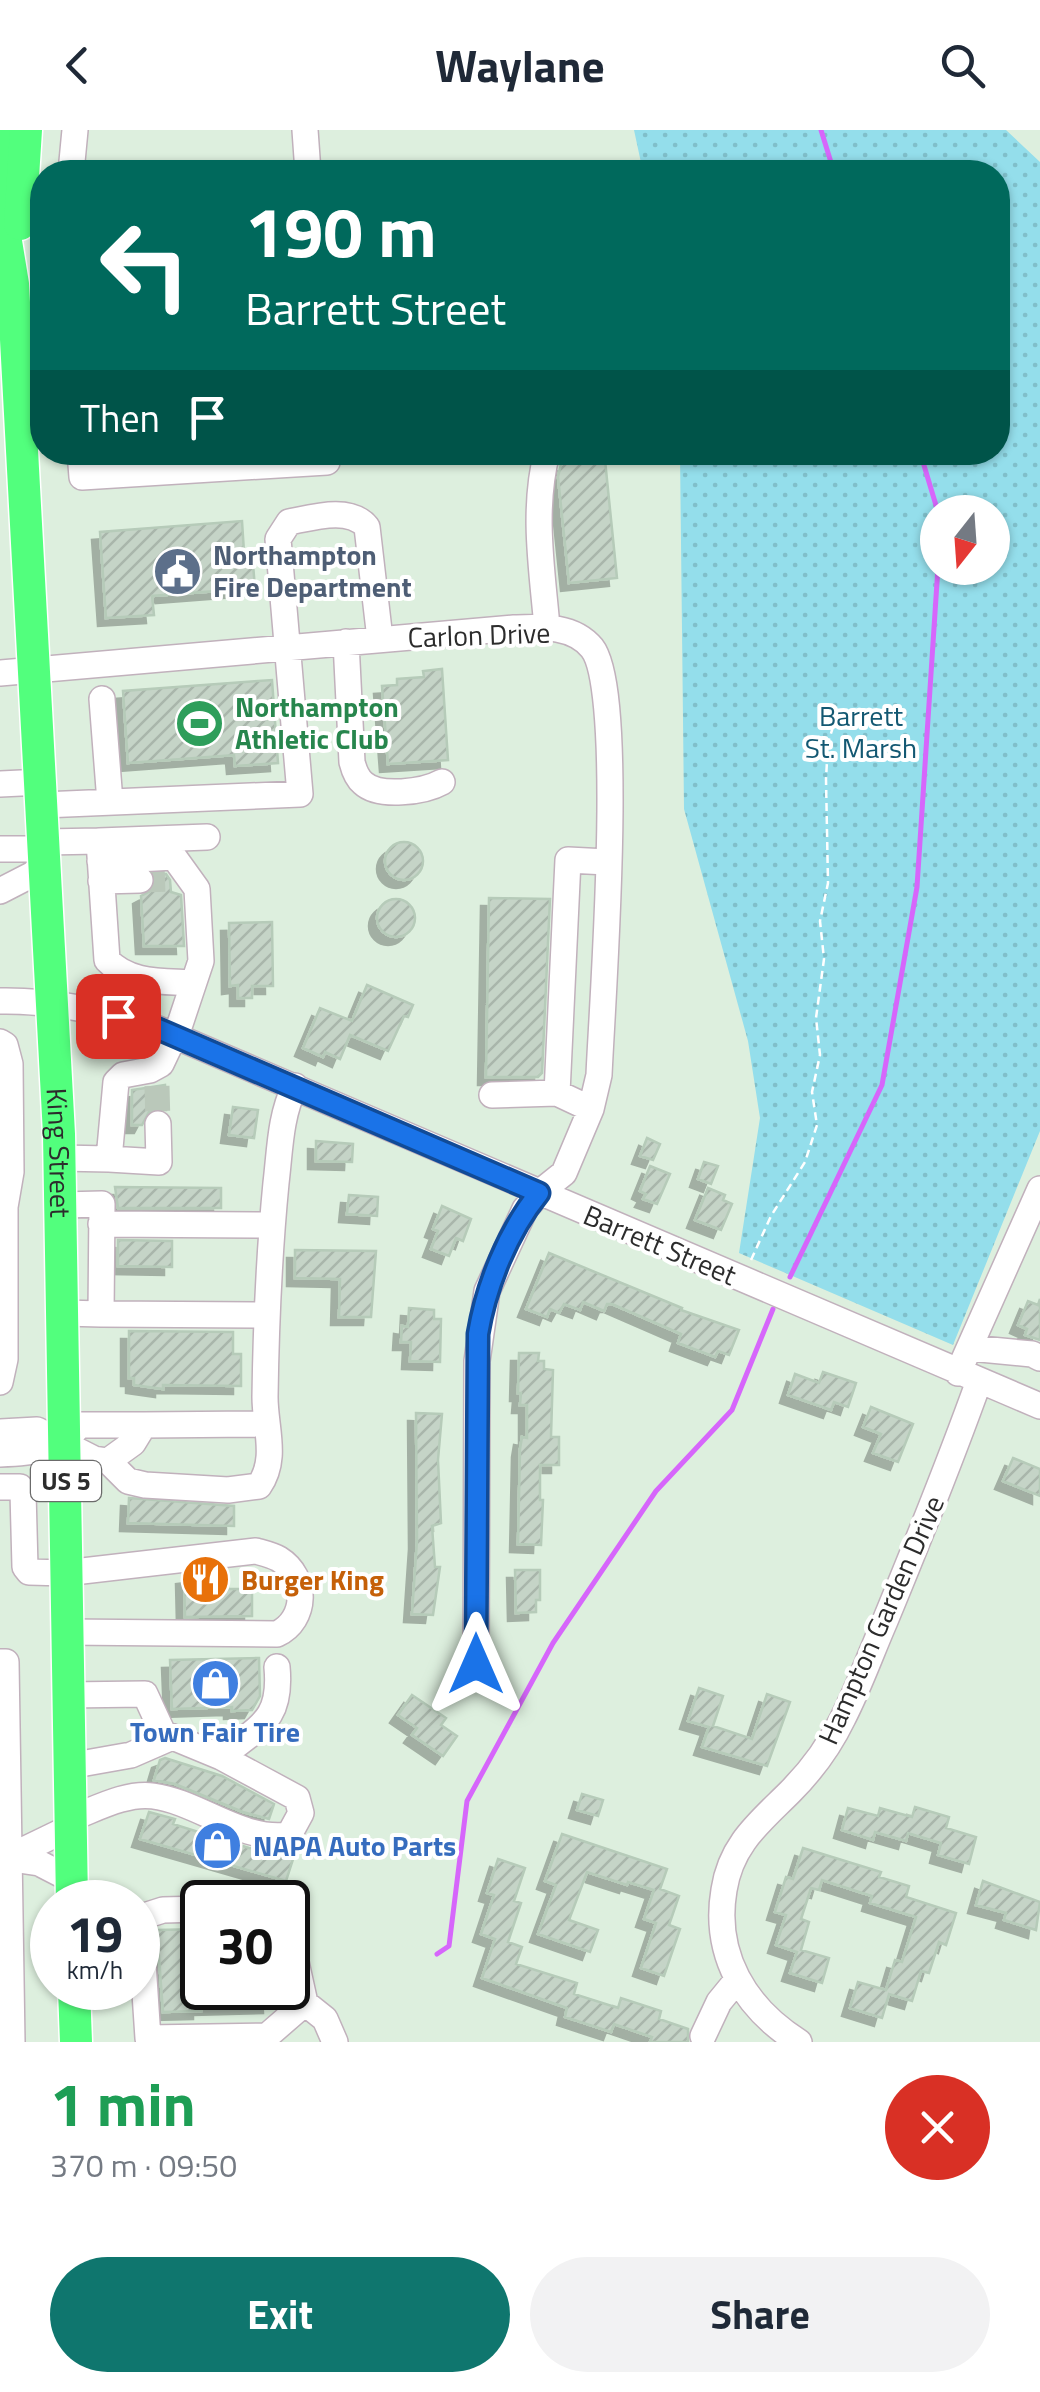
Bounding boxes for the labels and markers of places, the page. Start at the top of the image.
place label: Northampton Fire Department [213,533,412,608]
public building icon: Northampton Fire Department [152,545,204,597]
place label: Northampton Athletic Club [235,685,399,760]
sports icon: Northampton Athletic Club [174,697,226,749]
pin [76,974,161,1059]
restaurant icon: Burger King [180,1554,232,1606]
place label: Burger King [241,1558,384,1601]
shop icon: Town Fair Tire [189,1658,241,1710]
place label: Town Fair Tire [130,1710,300,1753]
shop icon: NAPA Auto Parts [192,1820,244,1872]
place label: NAPA Auto Parts [253,1824,456,1867]

